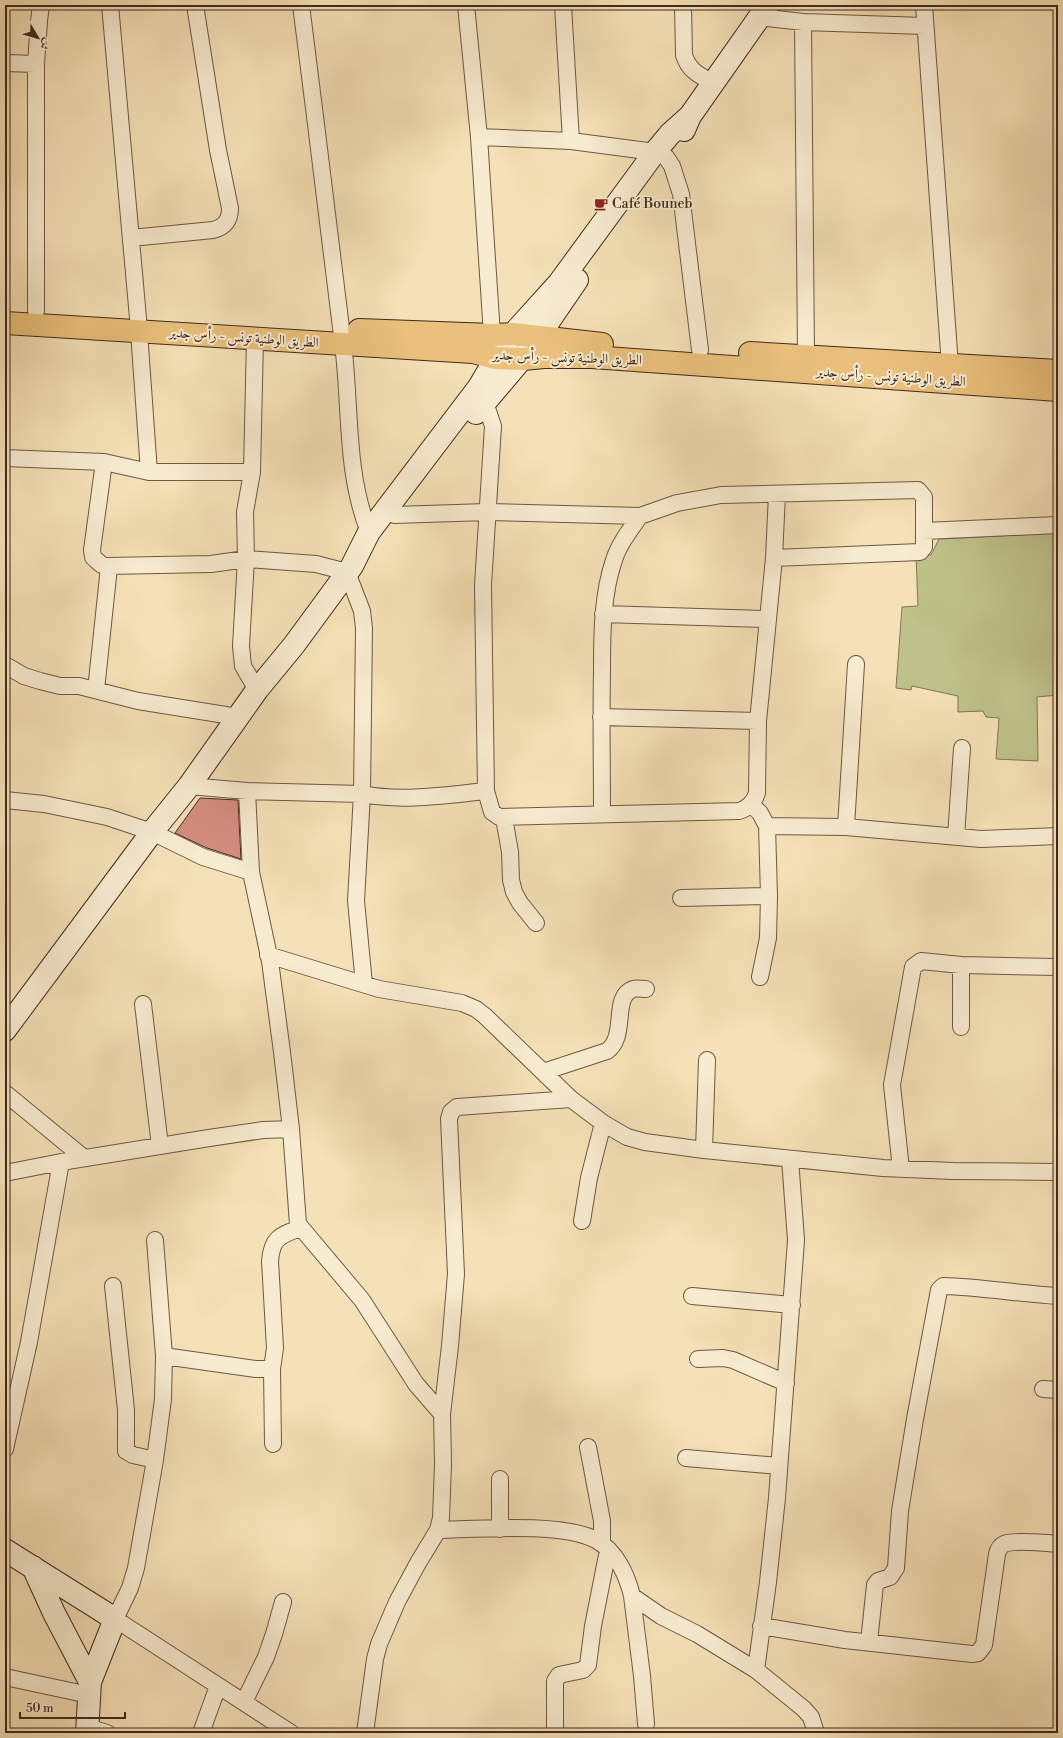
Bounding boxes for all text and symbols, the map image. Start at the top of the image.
north arrow [18,18,58,58]
text: ش [36,35,54,52]
place label: Café Bouneb [612,195,693,213]
cafe icon: Café Bouneb [593,196,609,212]
street label: الطريق الوطنية تونس - رأس جدير [167,322,319,352]
street label: الطريق الوطنية تونس - رأس جدير [490,344,642,370]
street label: الطريق الوطنية تونس - رأس جدير [814,361,966,391]
scale bar [20,1694,125,1720]
text: 50 m [26,1701,54,1716]

